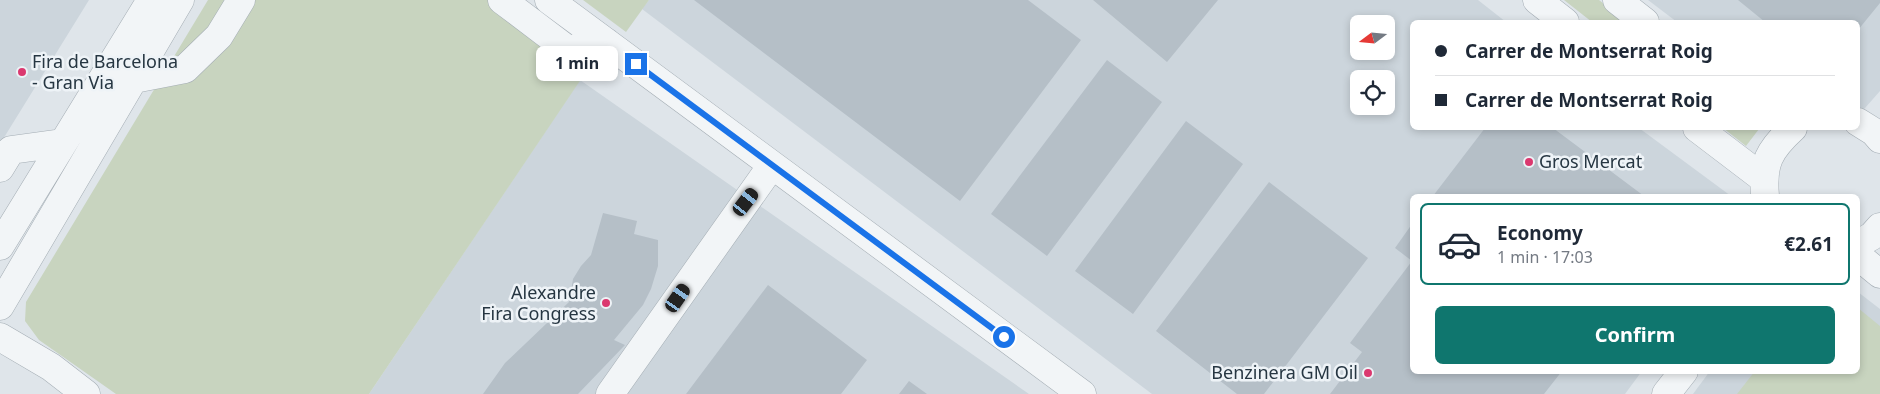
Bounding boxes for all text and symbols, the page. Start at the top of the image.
north arrow [1350,15,1395,60]
map controls [1350,15,1395,115]
text: Carrer de Montserrat Roig [1465,38,1713,64]
callout: 1 min [536,46,618,82]
place label: Fira de Barcelona - Gran Via [32,49,178,94]
text: 1 min [555,52,599,74]
route end [625,53,647,75]
marker: Fira de Barcelona - Gran Via [16,66,28,78]
button: locate [1350,70,1395,115]
text: Carrer de Montserrat Roig [1465,87,1713,113]
place label: Gros Mercat [1539,149,1643,173]
marker: Gros Mercat [1523,156,1535,168]
car [730,186,761,218]
text: Economy [1497,220,1583,246]
icon: car [1437,222,1482,267]
text: €2.61 [1784,231,1833,257]
text: 1 min · 17:03 [1497,246,1593,268]
place label: Alexandre Fira Congress [481,280,596,325]
car [663,281,692,315]
marker: Alexandre Fira Congress [600,297,612,309]
button: Confirm [1435,306,1835,364]
route start [993,326,1015,348]
place label: Benzinera GM Oil [1211,360,1358,384]
marker: Benzinera GM Oil [1362,367,1374,379]

